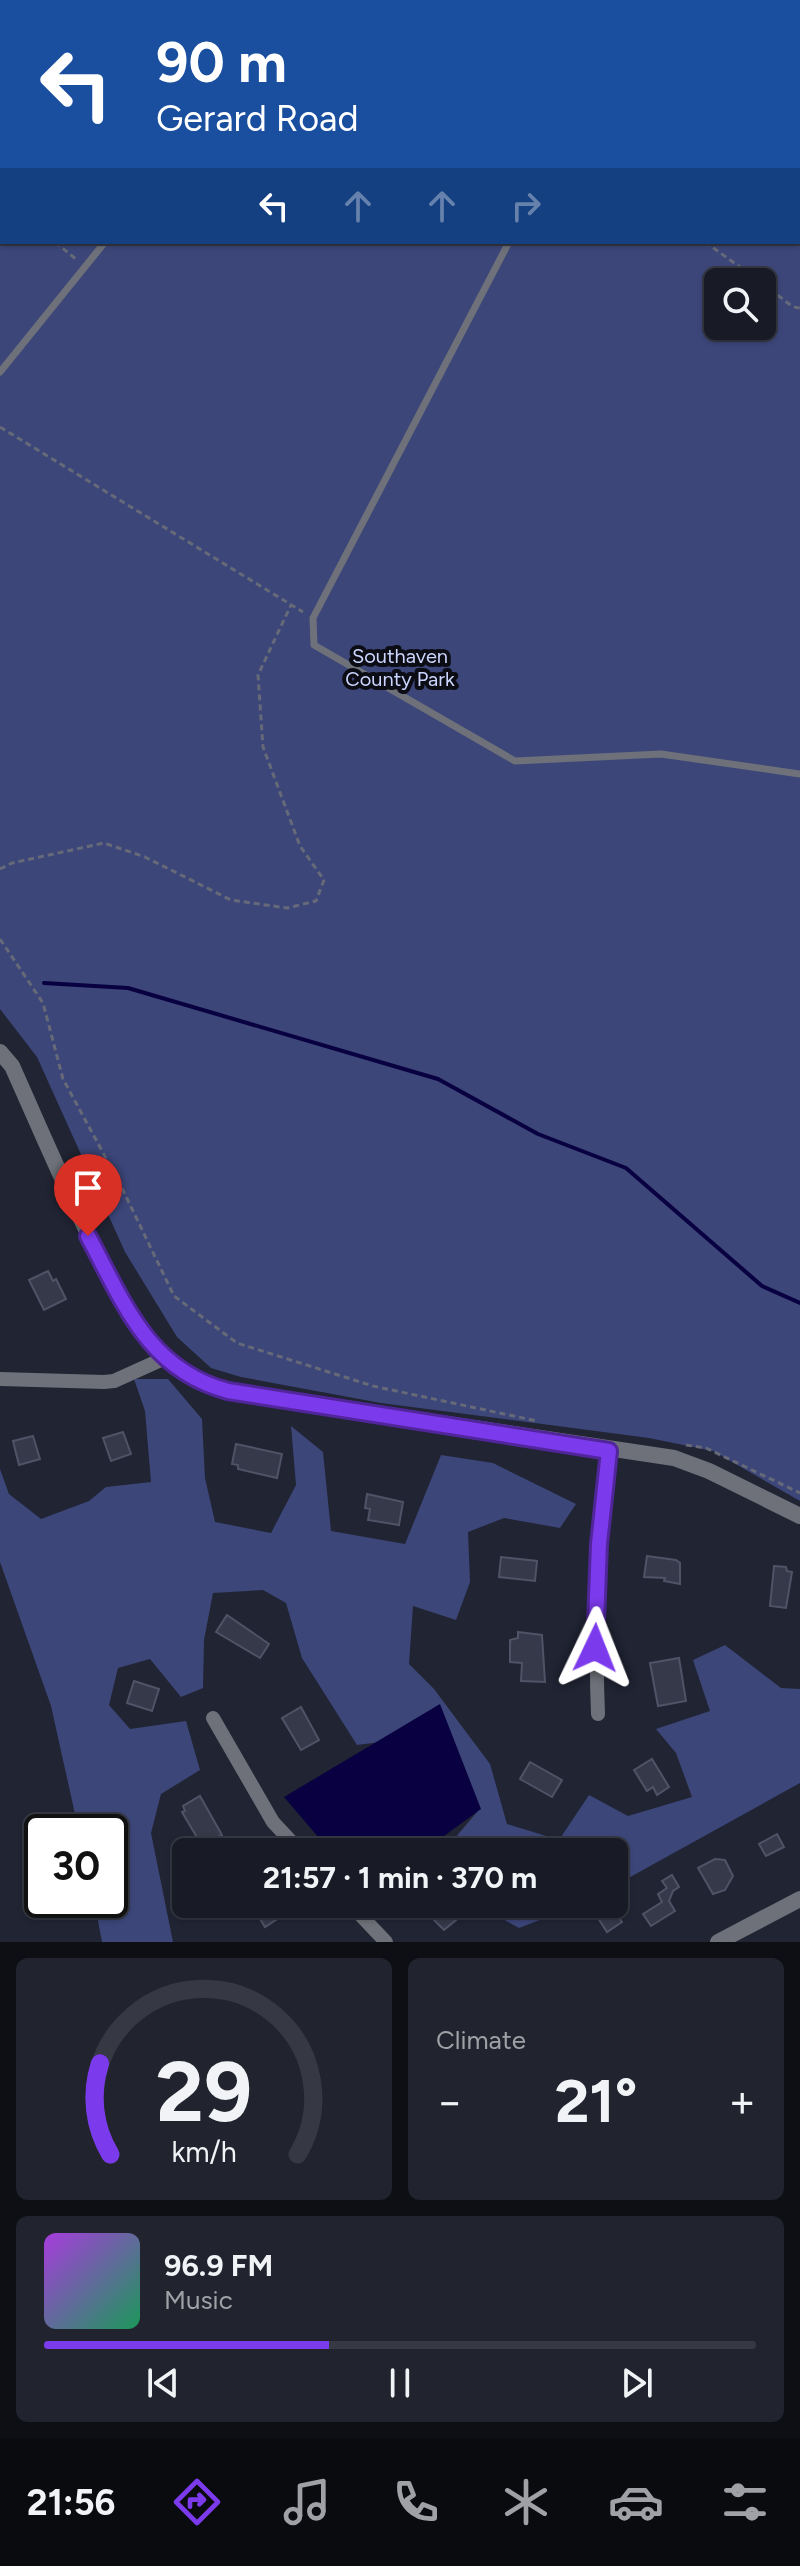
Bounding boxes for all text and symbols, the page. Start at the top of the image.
text: 90 m [156,29,287,96]
icon: left [24,32,128,136]
text: Gerard Road [156,97,359,140]
icon: left [252,184,296,228]
icon: ahead [336,184,380,228]
icon: ahead [420,184,464,228]
icon: right [504,184,548,228]
map controls [704,268,776,340]
button: search [704,268,776,340]
park label: Southaven County Park [345,644,455,691]
pin [54,1154,122,1236]
icon: arrive [66,1166,110,1210]
position arrow [553,1606,637,1690]
speed limit sign: 30 [24,1814,128,1918]
text: 21:57 · 1 min · 370 m [263,1859,537,1896]
text: Climate [436,2024,526,2056]
text: 29 [156,2042,252,2142]
text: 21° [555,2065,637,2137]
text: − [436,2075,463,2128]
text: + [729,2075,756,2128]
text: km/h [171,2135,237,2169]
text: 96.9 FM [164,2247,273,2284]
text: Music [164,2284,233,2316]
icon: previous [141,2361,185,2405]
icon: pause [378,2361,422,2405]
icon: next [615,2361,659,2405]
icon: directions [169,2474,225,2530]
icon: music [279,2474,335,2530]
icon: phone [388,2474,444,2530]
icon: climate [498,2474,554,2530]
icon: car [608,2474,664,2530]
icon: filters [717,2474,773,2530]
text: 21:56 [27,2481,115,2524]

